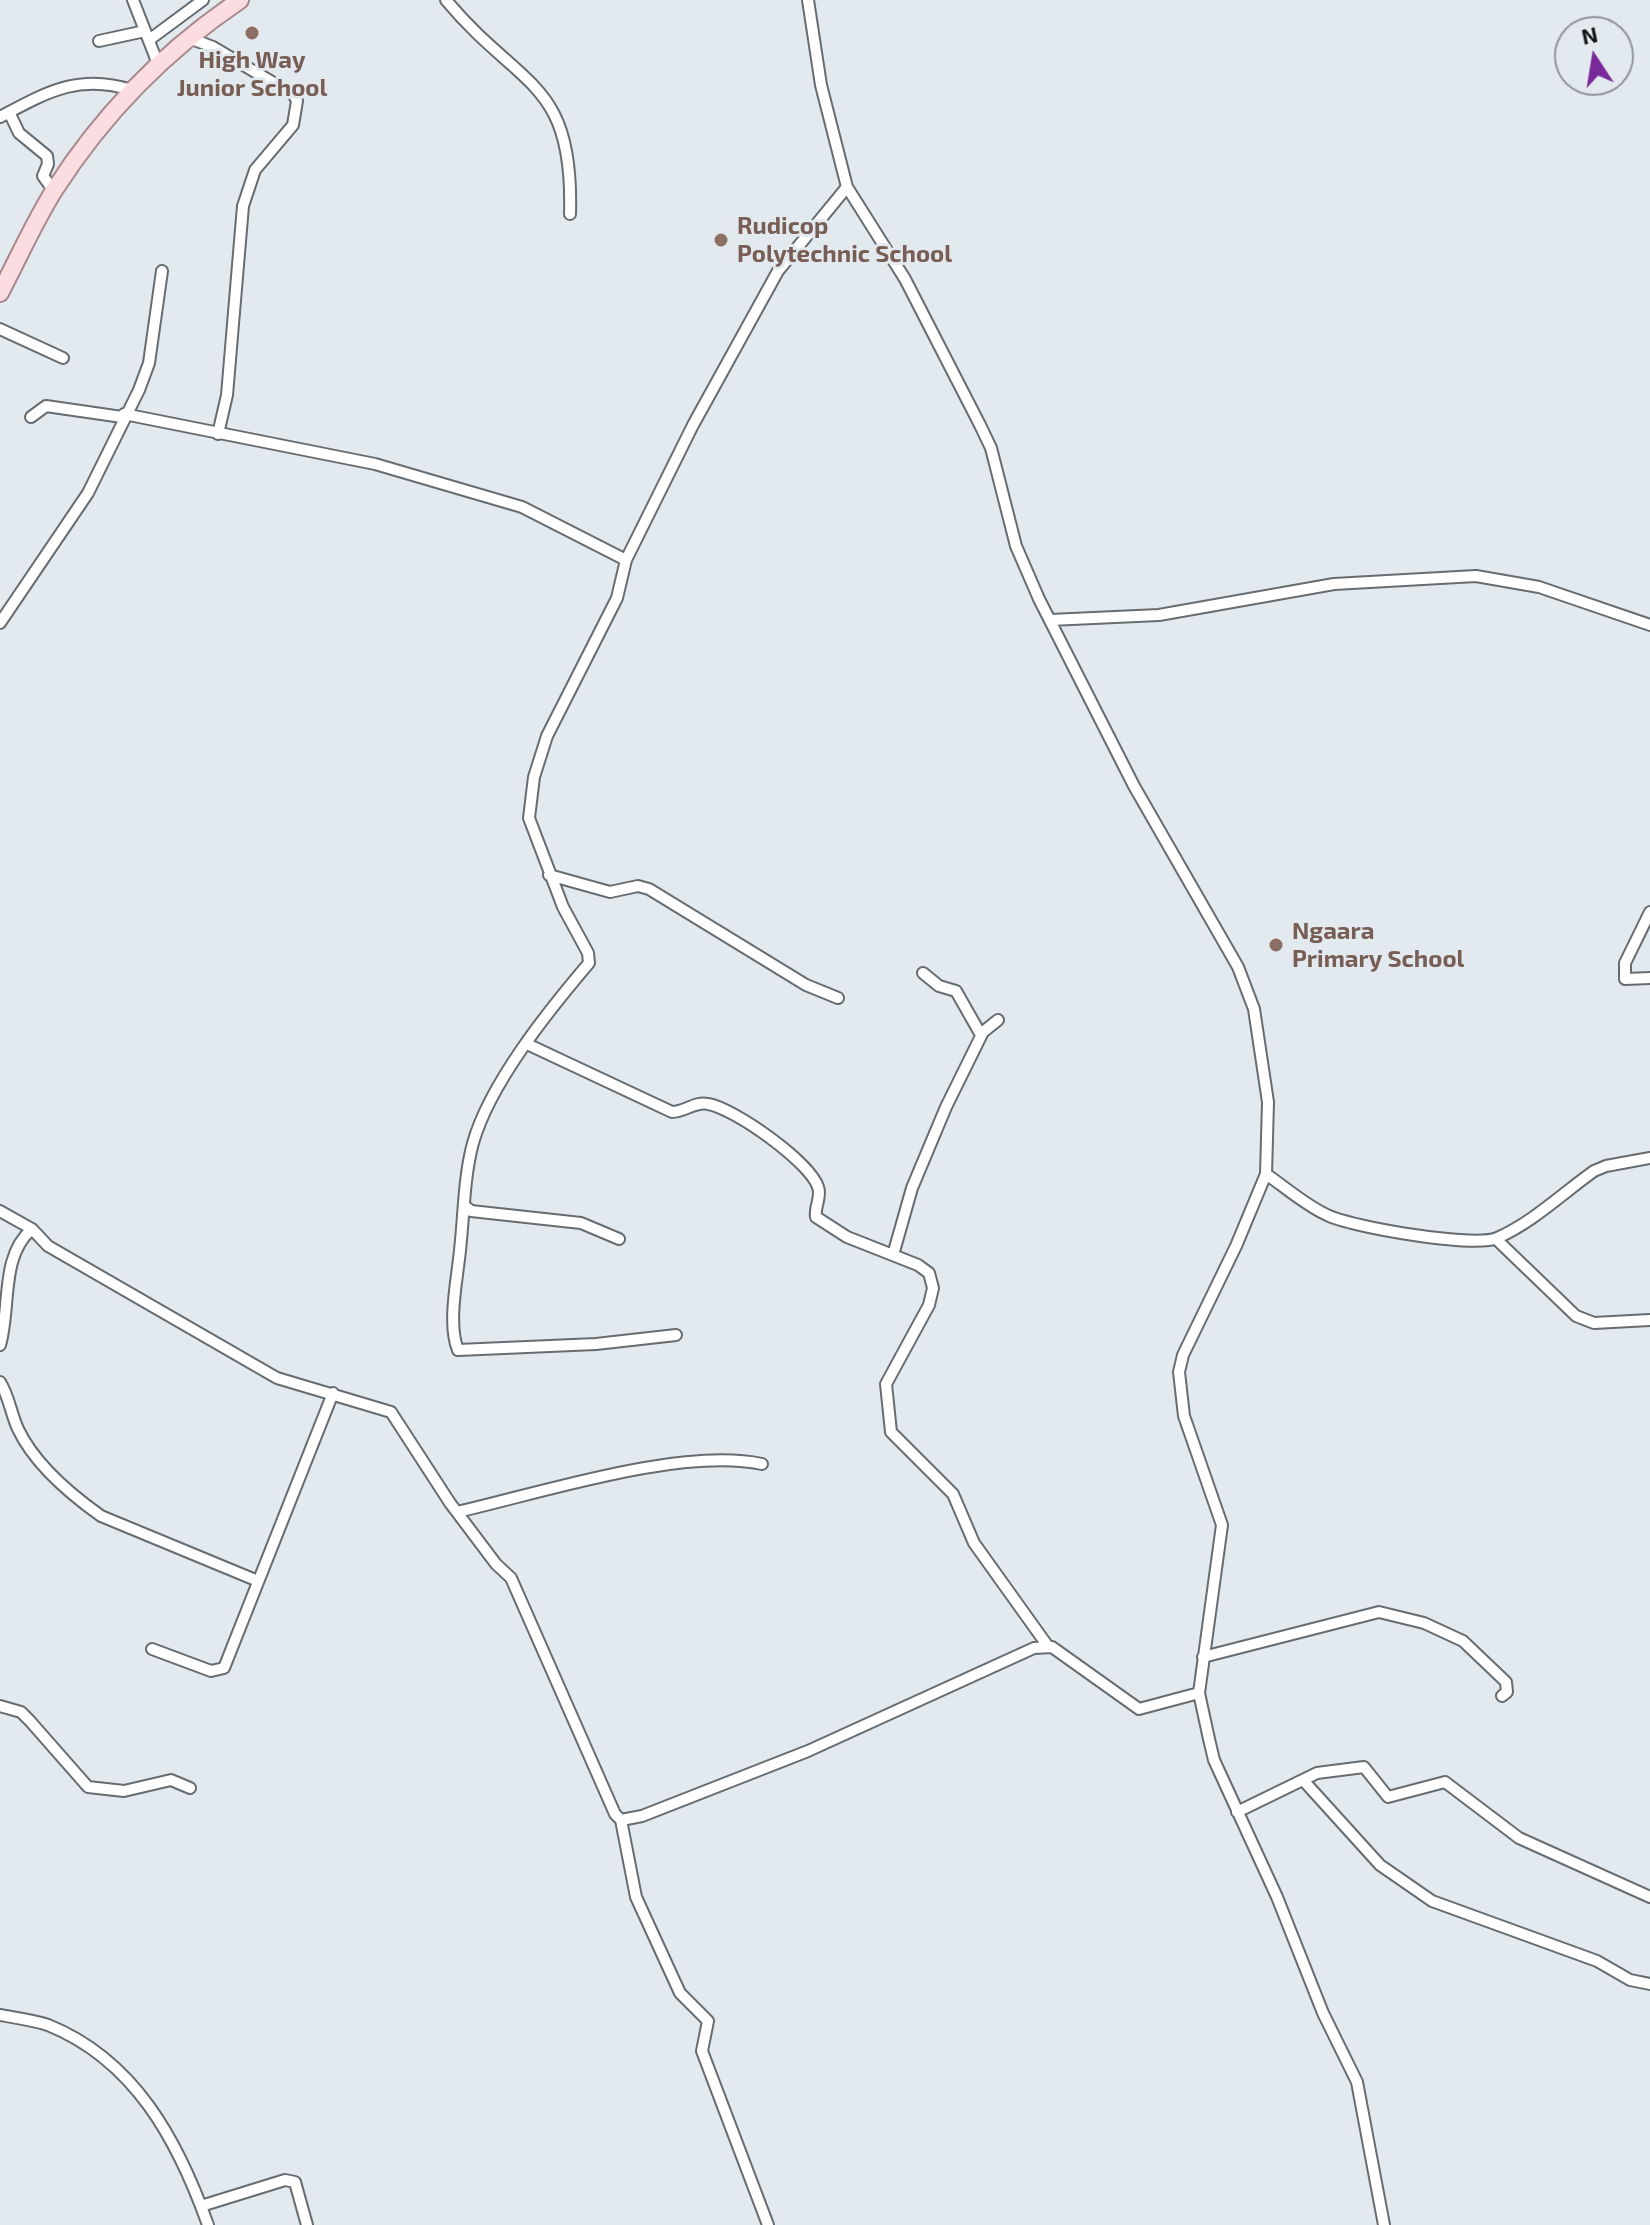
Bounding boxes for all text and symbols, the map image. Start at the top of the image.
north arrow [1554,16,1634,96]
text: N [1579,20,1600,49]
marker: High Way Junior School [243,24,261,42]
place label: High Way Junior School [177,46,327,102]
place label: Rudicop Polytechnic School [737,212,952,268]
marker: Rudicop Polytechnic School [712,231,730,249]
place label: Ngaara Primary School [1292,917,1464,973]
marker: Ngaara Primary School [1267,936,1285,954]

